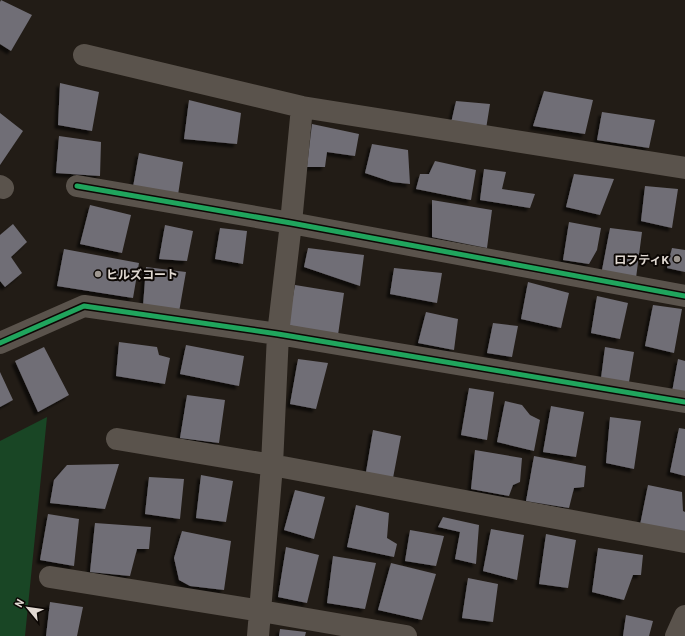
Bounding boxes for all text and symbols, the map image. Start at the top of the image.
place label: ロフティK [614,252,669,266]
marker: ロフティK [672,254,682,264]
place label: ヒルズコート [106,267,178,281]
marker: ヒルズコート [93,269,103,279]
north arrow [8,588,48,628]
text: N [11,597,26,609]

